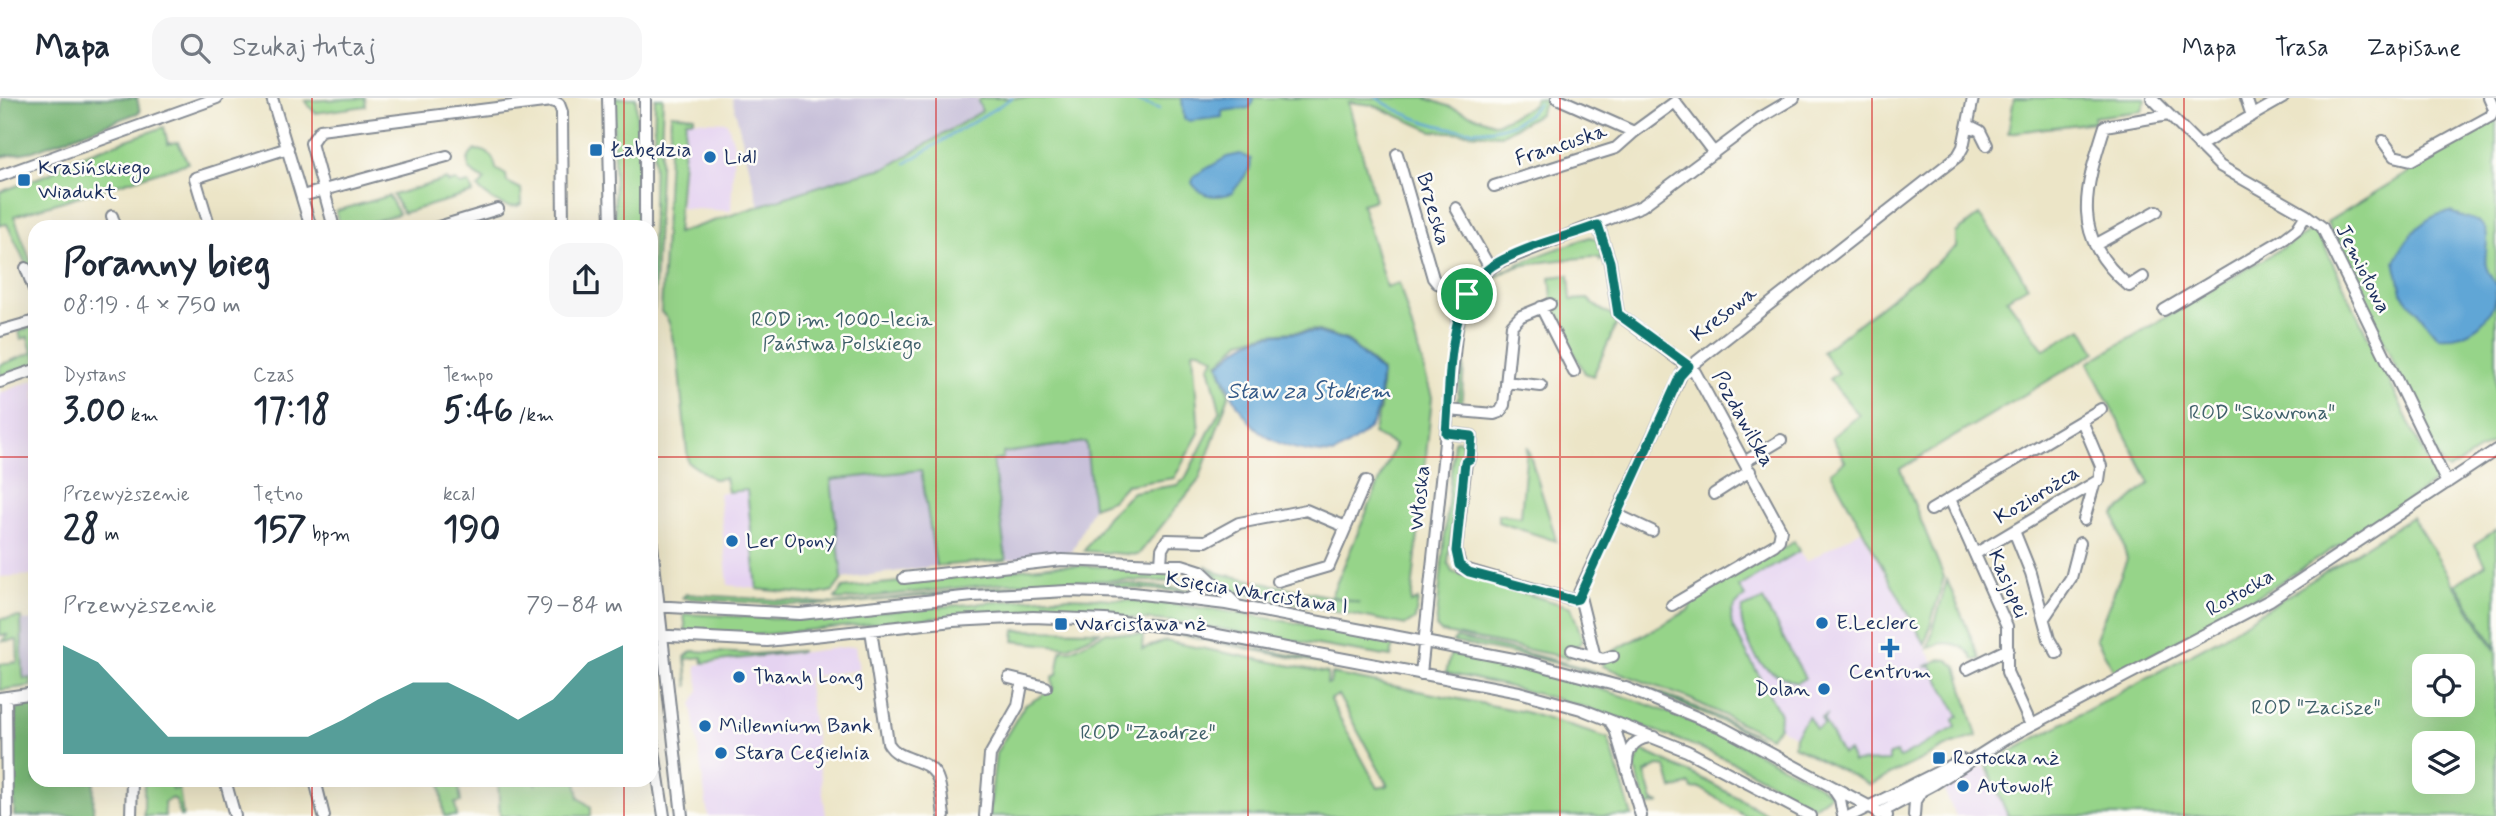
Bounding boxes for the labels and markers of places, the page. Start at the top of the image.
place label: Łabędzia [610,136,691,164]
marker: Łabędzia [588,142,604,158]
place label: Lidl [724,143,756,171]
marker: Lidl [702,149,718,165]
place label: Krasińskiego Wiadukt [38,154,150,206]
marker: Krasińskiego Wiadukt [16,172,32,188]
pin [1437,264,1497,324]
place label: Ler Opony [746,527,835,555]
marker: Ler Opony [724,533,740,549]
place label: E.Leclerc [1836,609,1919,637]
place label: Warcisława nż [1075,610,1207,638]
marker: E.Leclerc [1814,615,1830,631]
marker: Warcisława nż [1053,616,1069,632]
marker: Centrum [1882,640,1898,656]
place label: Centrum [1849,658,1931,686]
place label: Thanh Long [753,663,863,691]
marker: Thanh Long [731,669,747,685]
place label: Dolan [1755,675,1811,703]
marker: Dolan [1816,681,1832,697]
place label: Millennium Bank [719,712,873,740]
marker: Millennium Bank [697,718,713,734]
place label: Stara Cegielnia [735,739,870,769]
place label: Rostocka nż [1953,744,2060,772]
marker: Stara Cegielnia [713,745,729,761]
marker: Rostocka nż [1931,750,1947,766]
place label: Autowolf [1977,772,2053,800]
marker: Autowolf [1955,778,1971,794]

